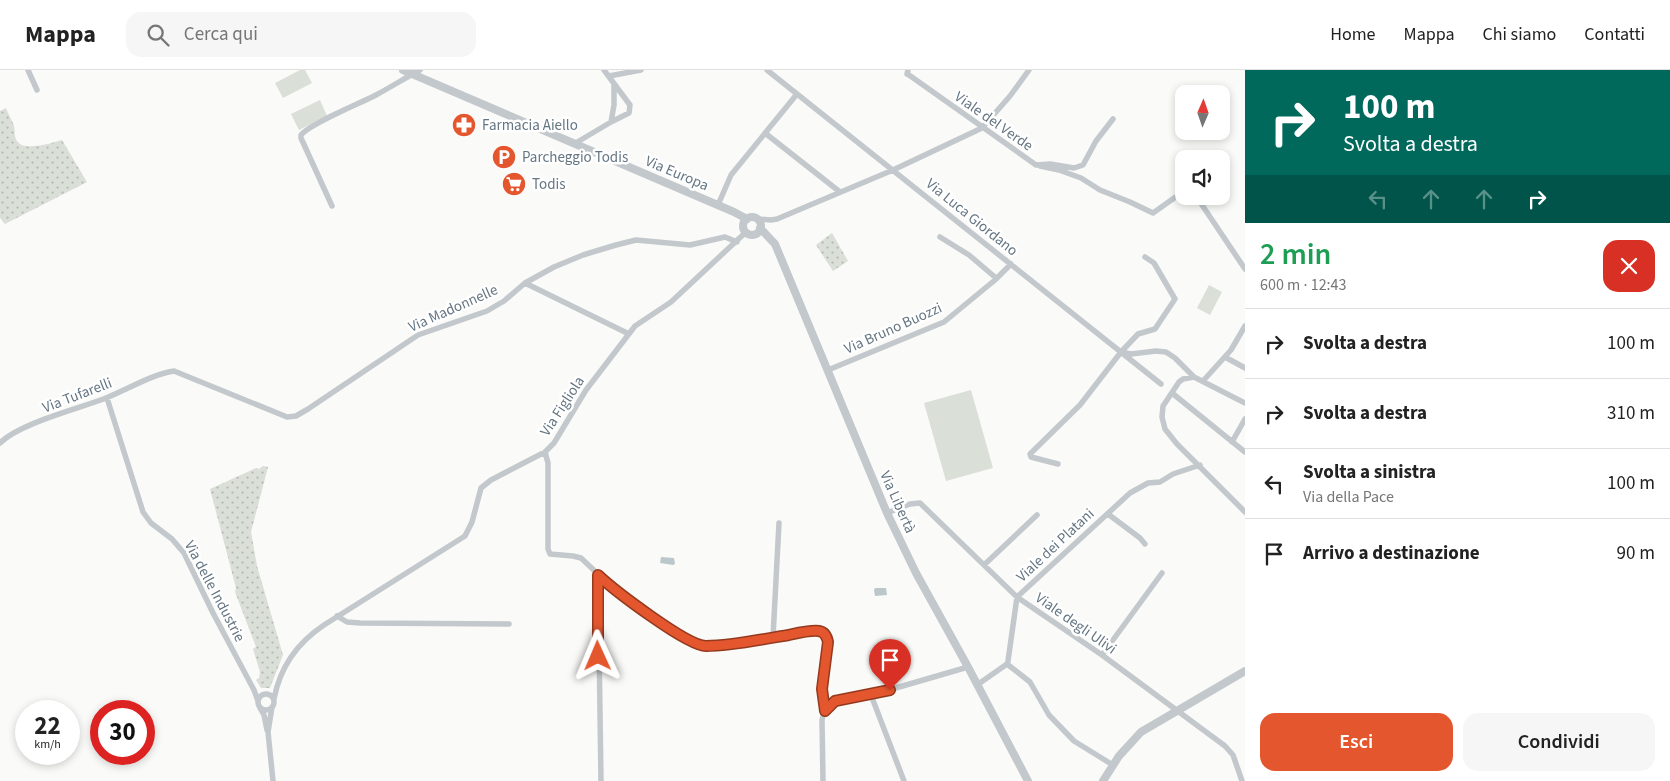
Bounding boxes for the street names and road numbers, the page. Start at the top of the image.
street label: Viale del Verde [950,87,1037,156]
street label: Via Europa [642,151,712,196]
street label: Via Luca Giordano [921,174,1022,261]
street label: Via Madonnelle [405,279,501,338]
street label: Via Bruno Buozzi [841,298,945,359]
street label: Via Figliola [535,372,590,440]
street label: Via Tufarelli [39,373,115,418]
street label: Via Libertà [874,468,921,537]
street label: Viale dei Platani [1012,504,1099,587]
street label: Via delle Industrie [179,537,250,646]
street label: Viale degli Ulivi [1031,588,1121,659]

